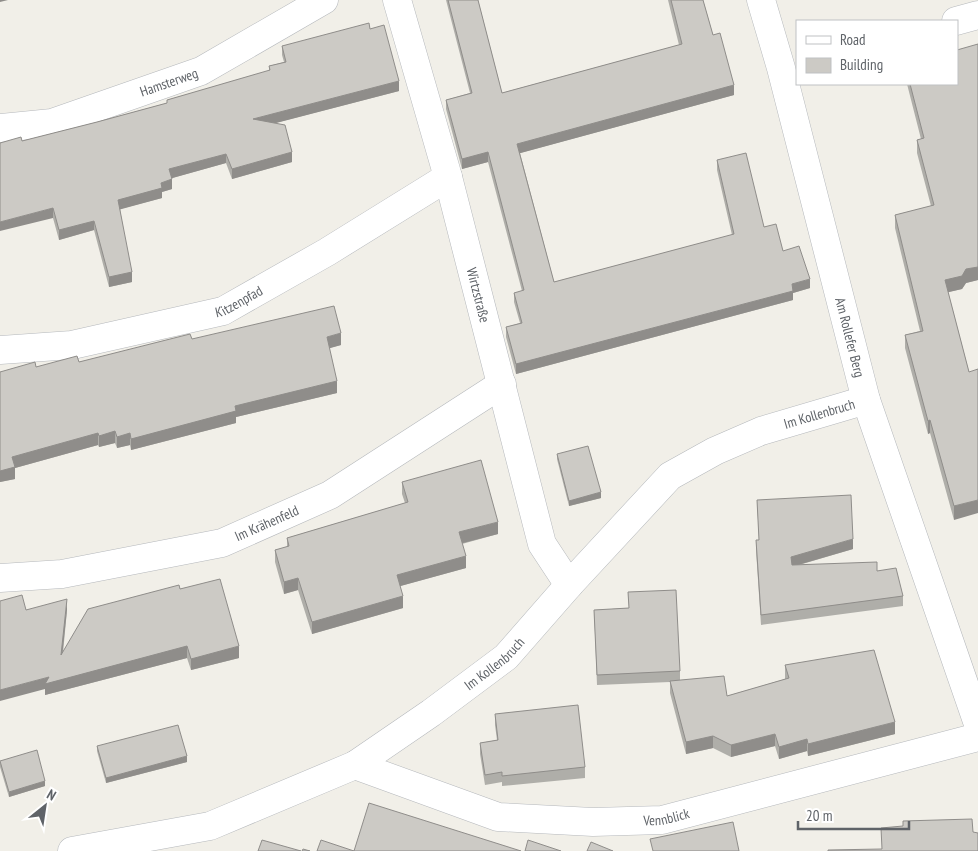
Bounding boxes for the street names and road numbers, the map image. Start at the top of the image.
street label: Hamsterweg [137,64,200,101]
street label: Wirtzstraße [463,266,494,325]
street label: Kitzenpfad [213,281,266,322]
street label: Am Rollefer Berg [831,296,869,379]
street label: Im Kollenbruch [782,395,857,433]
street label: Im Krähenfeld [232,501,301,545]
street label: Im Kollenbruch [461,633,528,694]
street label: Vennblick [642,804,692,830]

